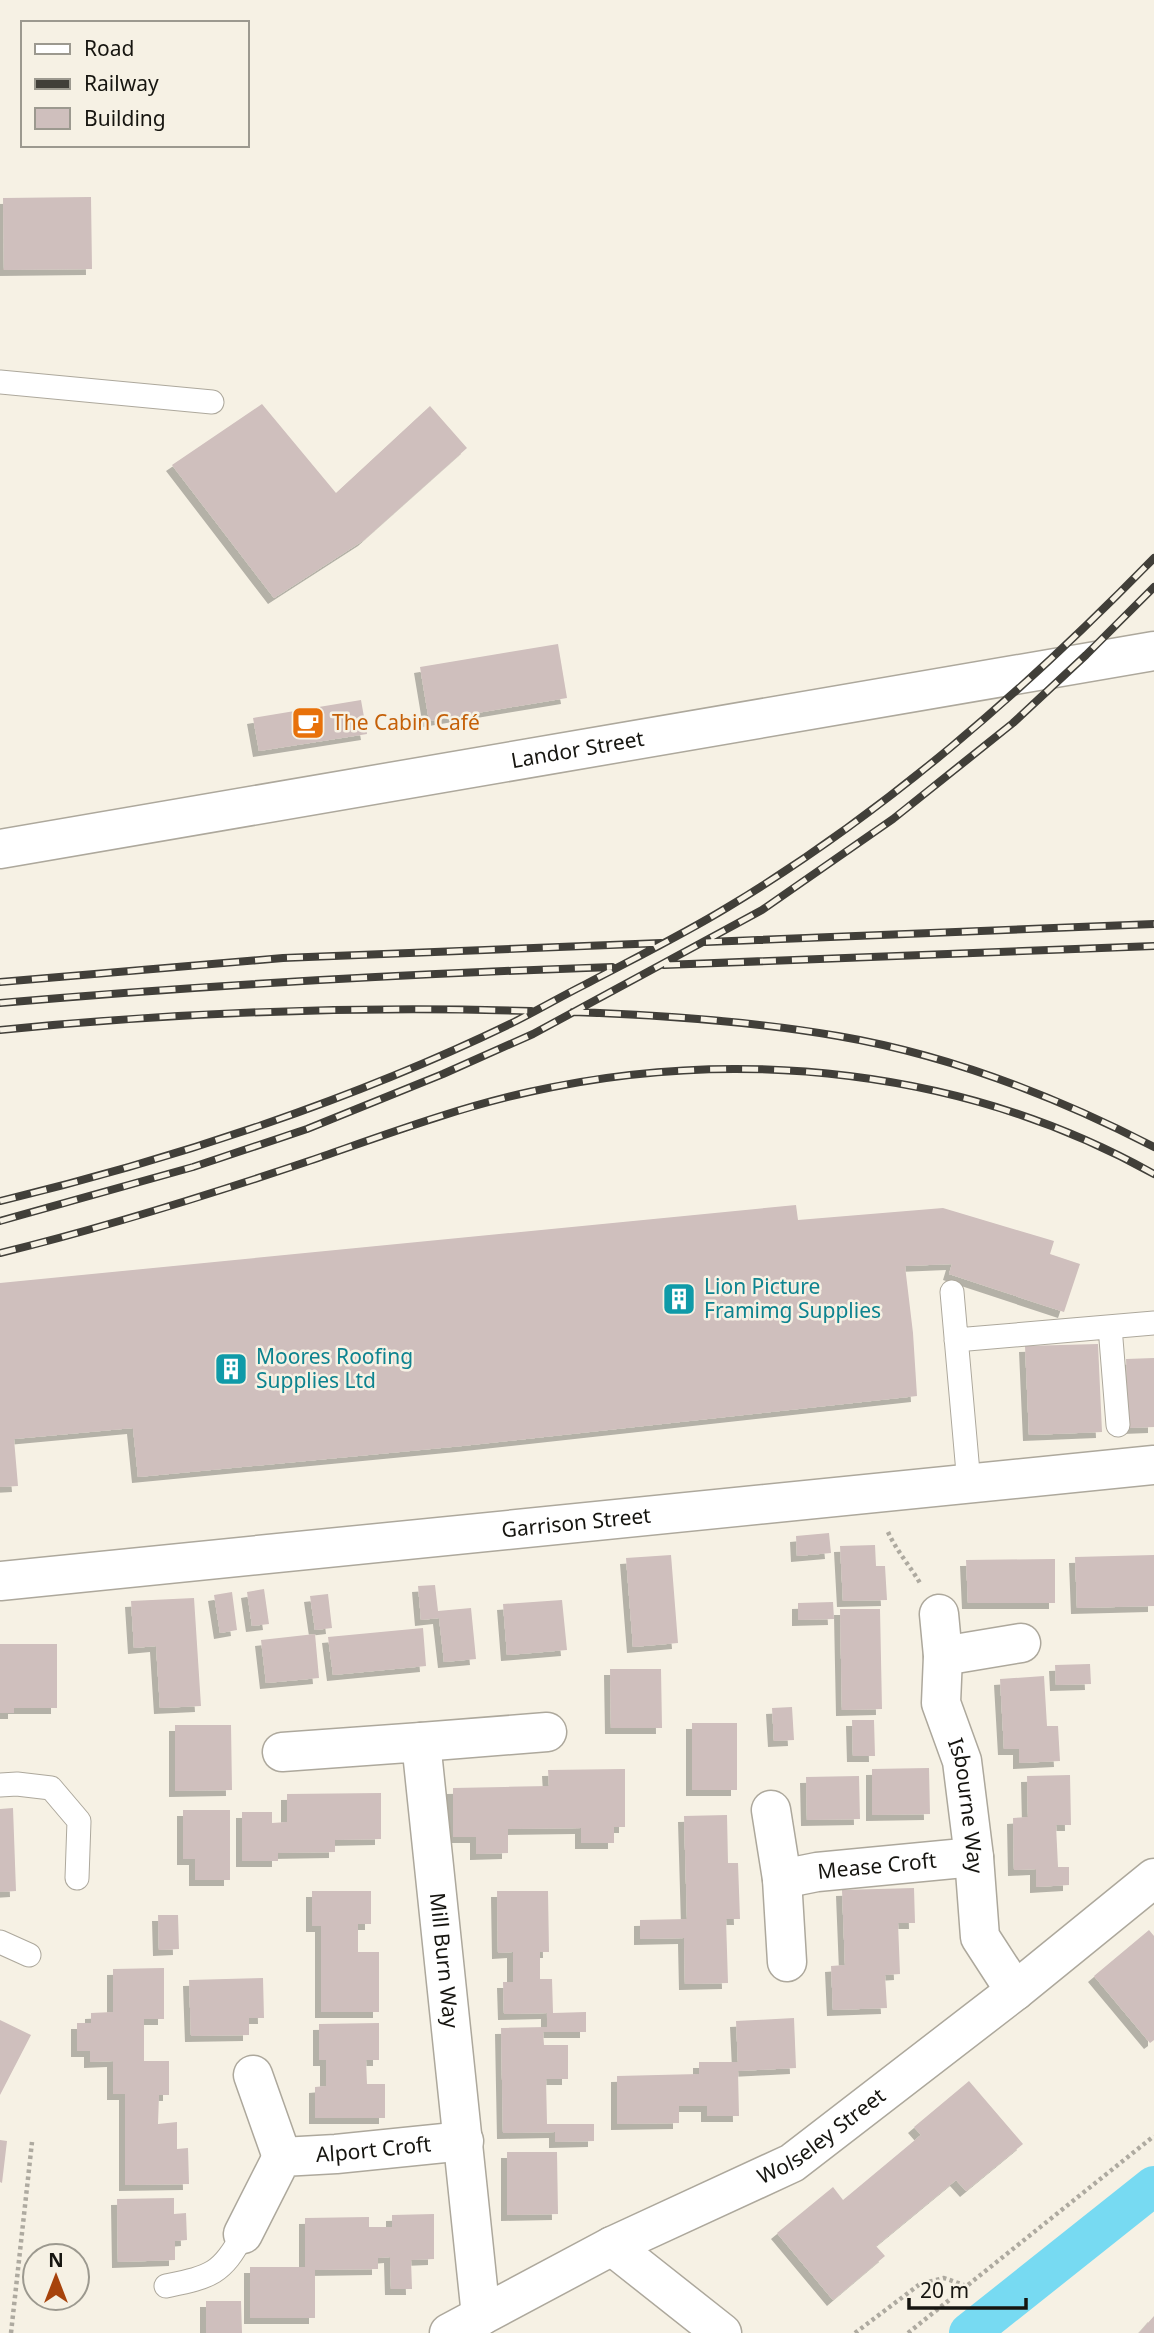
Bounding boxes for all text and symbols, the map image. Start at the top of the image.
legend [21,21,248,147]
text: Road [84,34,134,62]
text: Railway [84,69,159,97]
text: Building [84,104,166,132]
cafe icon: The Cabin Café [289,704,327,742]
place label: The Cabin Café [332,708,480,736]
street label: Landor Street [509,724,646,774]
place label: Lion Picture Framimg Supplies [704,1272,881,1324]
building icon: Lion Picture Framimg Supplies [660,1280,698,1318]
place label: Moores Roofing Supplies Ltd [256,1342,413,1394]
building icon: Moores Roofing Supplies Ltd [212,1350,250,1388]
street label: Garrison Street [500,1501,652,1544]
street label: Isbourne Way [942,1734,990,1875]
street label: Mease Croft [816,1846,938,1885]
street label: Mill Burn Way [424,1891,466,2030]
street label: Wolseley Street [753,2081,891,2190]
street label: Alport Croft [315,2129,432,2168]
north arrow [21,2242,91,2312]
text: N [48,2247,64,2273]
scale bar [909,2266,1026,2310]
text: 20 m [920,2276,969,2304]

